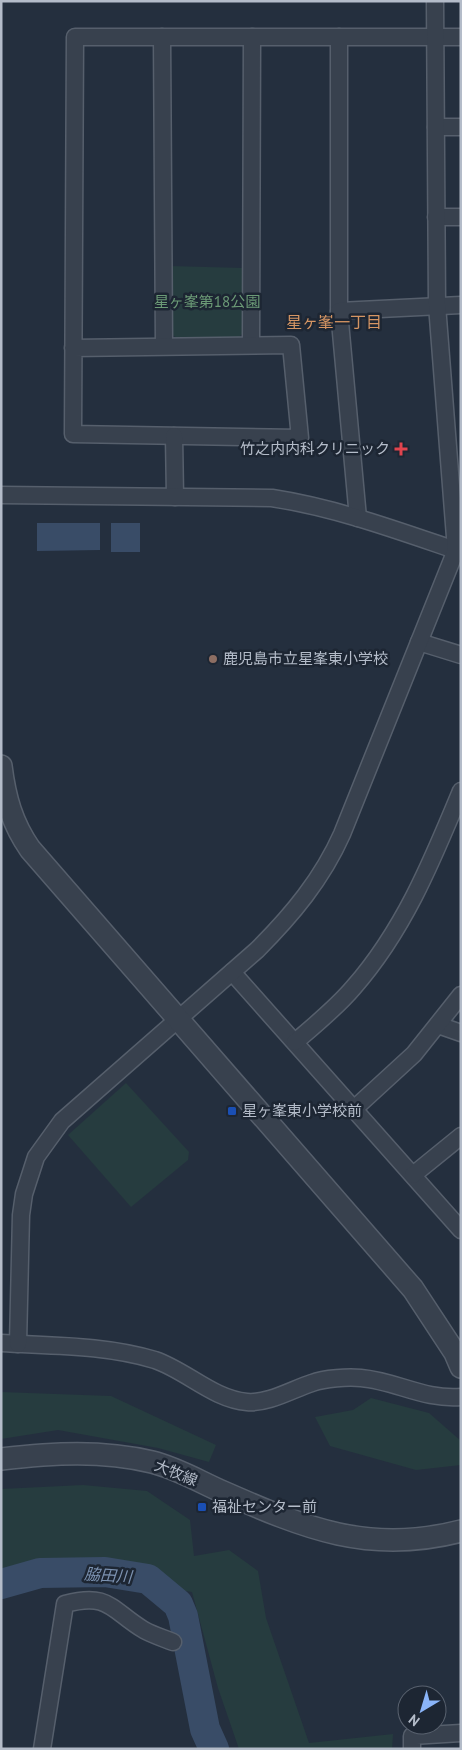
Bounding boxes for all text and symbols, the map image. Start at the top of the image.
park label: 星ヶ峯第18公園 [154,292,260,311]
district label: 星ヶ峯一丁目 [286,312,382,332]
place label: 竹之内内科クリニック [240,439,390,458]
marker: 竹之内内科クリニック [394,442,408,456]
place label: 鹿児島市立星峯東小学校 [223,649,388,668]
marker: 鹿児島市立星峯東小学校 [207,653,219,665]
place label: 星ヶ峯東小学校前 [242,1101,362,1120]
marker: 星ヶ峯東小学校前 [226,1105,238,1117]
street label: 大牧線 [152,1455,201,1490]
place label: 福祉センター前 [212,1497,317,1516]
marker: 福祉センター前 [196,1501,208,1513]
water label: 脇田川 [83,1563,135,1587]
north arrow [397,1685,447,1735]
text: N [405,1710,423,1730]

